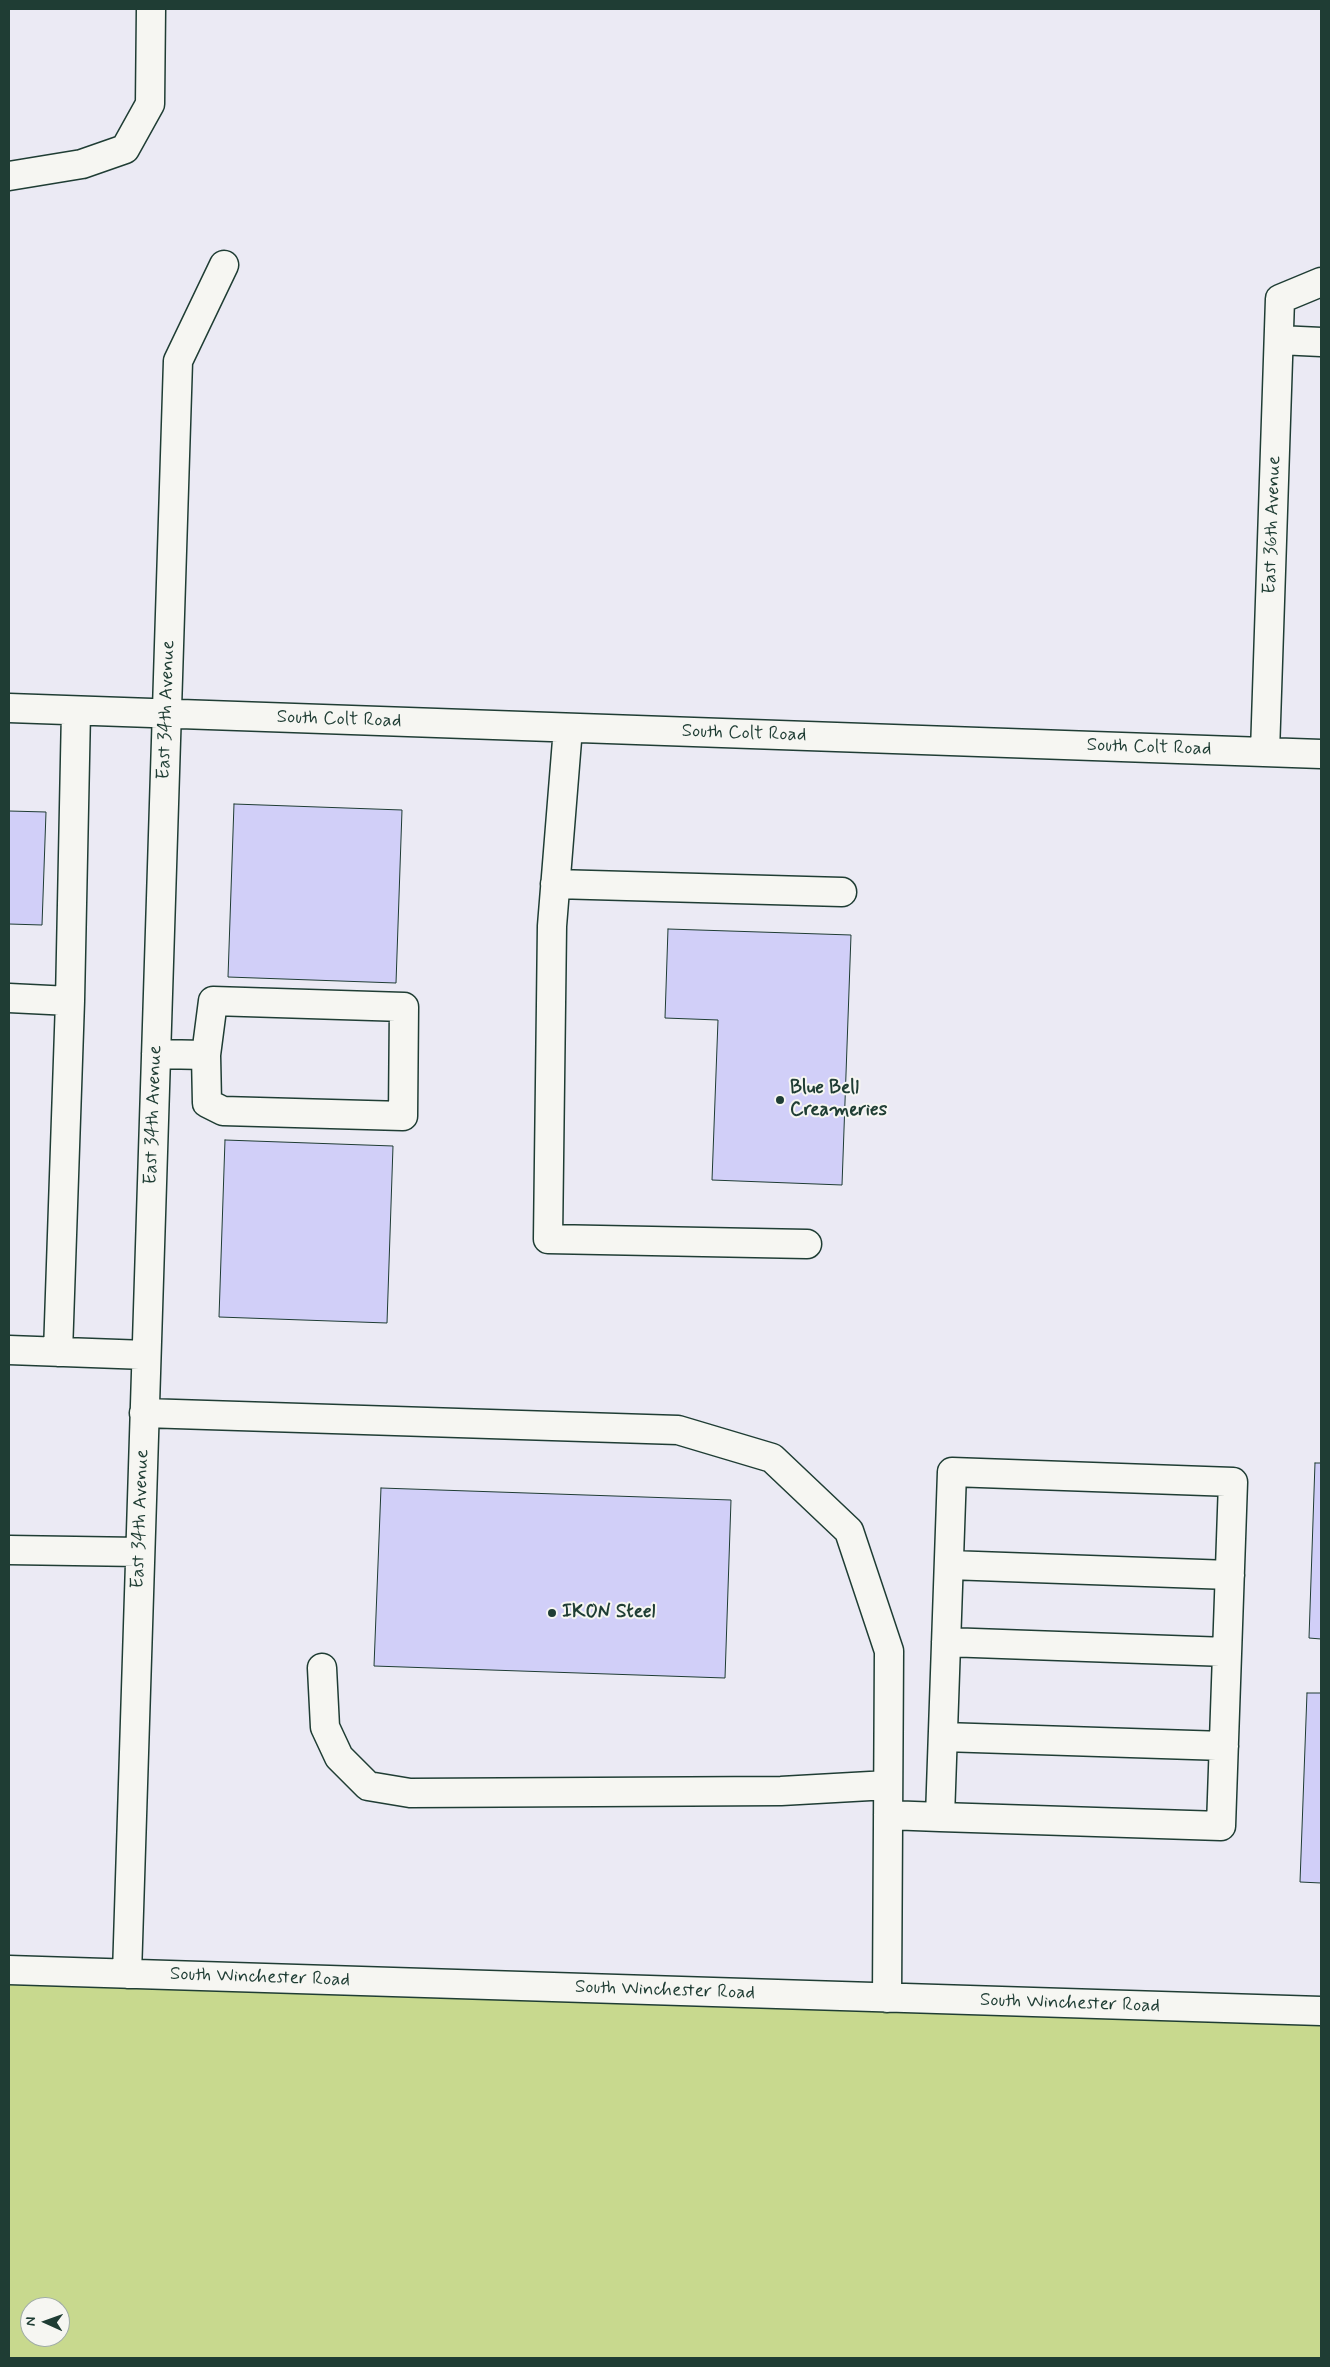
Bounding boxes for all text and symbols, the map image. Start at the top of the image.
street label: East 36th Avenue [1259,455,1287,595]
street label: East 34th Avenue [153,640,181,780]
street label: South Colt Road [276,706,402,734]
street label: South Colt Road [681,720,807,748]
street label: South Colt Road [1086,734,1212,762]
street label: East 34th Avenue [140,1045,168,1185]
place label: Blue Bell Creameries [790,1078,887,1122]
marker: Blue Bell Creameries [774,1094,786,1106]
street label: East 34th Avenue [127,1449,155,1589]
place label: IKON Steel [562,1602,655,1624]
marker: IKON Steel [546,1607,558,1619]
street label: South Winchester Road [170,1963,350,1993]
street label: South Winchester Road [575,1976,755,2006]
street label: South Winchester Road [980,1989,1160,2019]
north arrow [20,2297,70,2347]
text: N [22,2317,40,2326]

